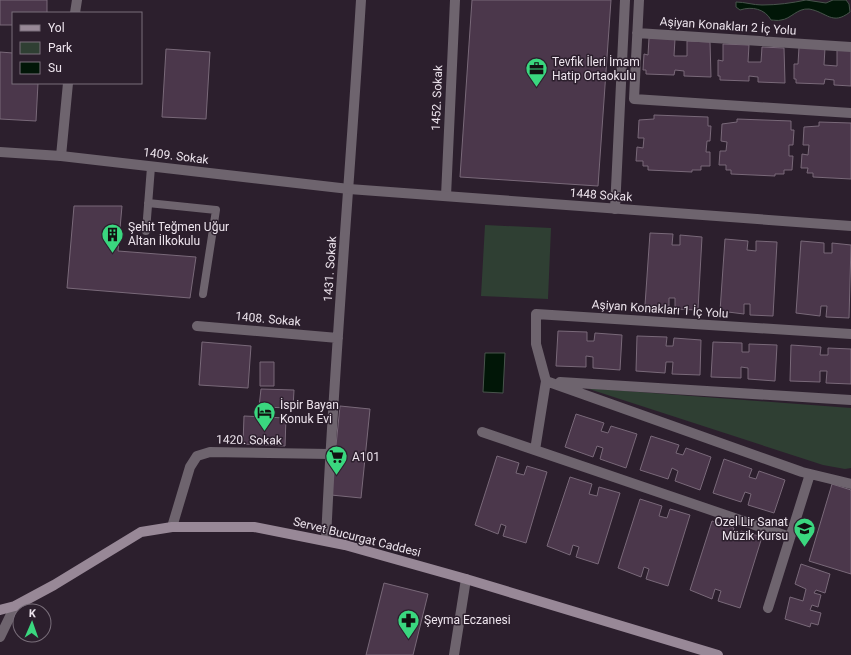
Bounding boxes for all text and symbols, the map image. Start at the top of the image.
legend [12,12,142,84]
street label: Aşiyan Konakları 2 İç Yolu [659,13,797,38]
text: Yol [48,21,65,35]
text: Park [48,41,73,55]
place label: Tevfik İleri İmam Hatip Ortaokulu [552,54,640,83]
office icon: Tevfik İleri İmam Hatip Ortaokulu [523,56,549,89]
text: Su [48,61,62,75]
street label: 1452. Sokak [429,64,445,131]
street label: 1409. Sokak [143,145,210,167]
street label: 1448 Sokak [569,186,634,204]
place label: Şehit Teğmen Uğur Altan İlkokulu [128,220,229,248]
building icon: Şehit Teğmen Uğur Altan İlkokulu [100,221,126,254]
street label: 1431. Sokak [321,235,339,302]
street label: Aşiyan Konakları 1 İç Yolu [591,296,729,321]
street label: 1408. Sokak [235,309,302,329]
place label: İspir Bayan Konuk Evi [280,397,339,426]
hotel icon: İspir Bayan Konuk Evi [252,399,278,432]
street label: 1420. Sokak [216,432,283,448]
supermarket icon: A101 [323,444,349,477]
place label: A101 [352,450,380,464]
street label: Servet Bucurgat Caddesi [292,514,422,560]
place label: Ozel Lir Sanat Müzik Kursu [714,515,788,543]
school or university icon: Ozel Lir Sanat Müzik Kursu [791,516,817,549]
north arrow [12,603,52,643]
text: K [29,607,37,620]
pharmacy icon: Şeyma Eczanesi [395,607,421,640]
place label: Şeyma Eczanesi [424,613,511,627]

